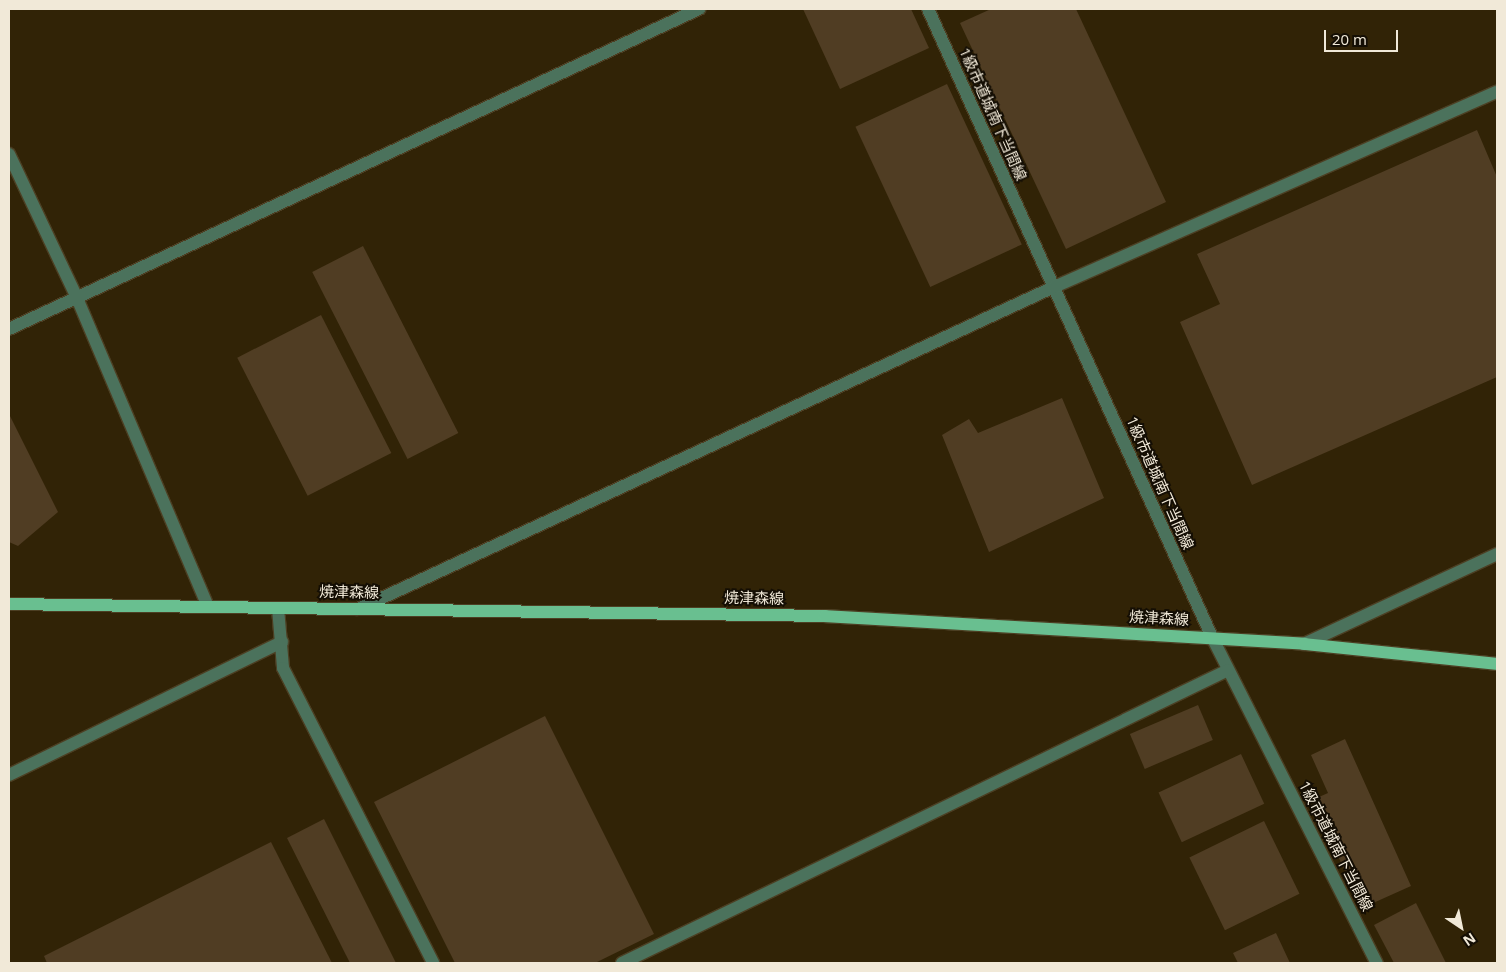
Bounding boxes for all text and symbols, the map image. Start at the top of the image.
scale bar [1326,20,1400,52]
text: 20 m [1332,29,1367,49]
street label: 1級市道城南下当間線 [956,45,1030,183]
street label: 1級市道城南下当間線 [1123,414,1197,552]
street label: 焼津森線 [319,582,379,602]
street label: 焼津森線 [724,588,784,608]
street label: 焼津森線 [1129,607,1189,629]
street label: 1級市道城南下当間線 [1295,778,1377,914]
north arrow [1436,902,1486,952]
text: N [1460,929,1480,951]

